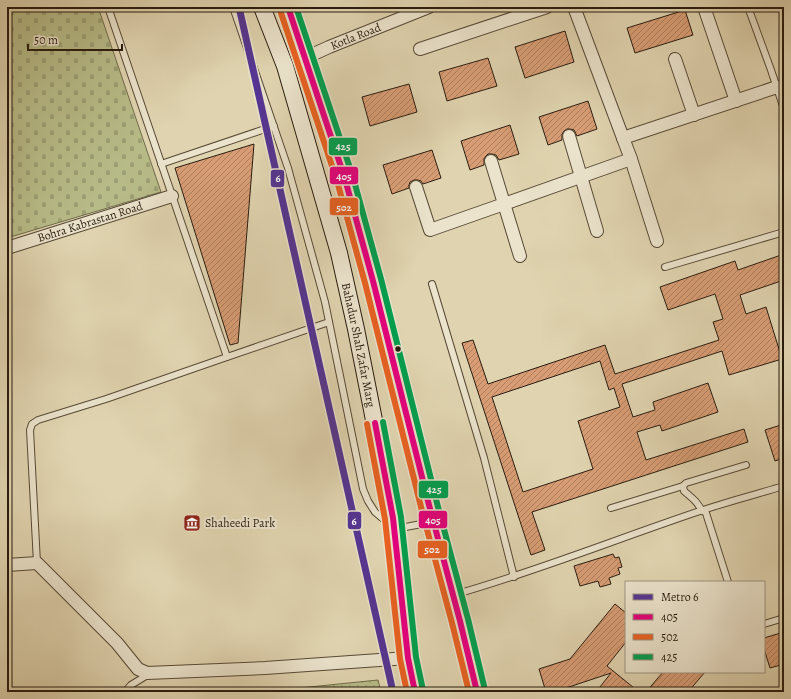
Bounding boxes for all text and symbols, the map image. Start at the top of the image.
street label: Kotla Road [328,19,384,54]
scale bar [28,26,122,52]
text: 50 m [34,32,58,48]
line badge: 425 [328,137,358,156]
text: 425 [335,139,351,154]
line badge: 405 [329,166,359,185]
line badge: 6 [270,169,285,188]
text: 405 [336,169,352,184]
text: 6 [275,171,281,186]
line badge: 502 [329,197,359,216]
street label: Bohra Kabrastan Road [35,198,145,246]
text: 502 [336,200,352,215]
street label: Bahadur Shah Zafar Marg [338,281,379,409]
unlabelled marker [393,344,403,354]
line badge: 425 [418,480,449,499]
text: 425 [426,482,442,497]
line badge: 405 [418,510,448,529]
line badge: 6 [347,511,362,530]
museum icon: Shaheedi Park [182,513,202,533]
text: 405 [425,513,441,528]
text: 6 [351,514,357,529]
place label: Shaheedi Park [205,515,275,531]
line badge: 502 [417,540,448,559]
text: 502 [424,542,440,557]
legend [625,581,765,673]
text: Metro 6 [661,589,699,605]
text: 405 [661,609,678,625]
text: 502 [661,629,679,645]
text: 425 [661,649,677,665]

